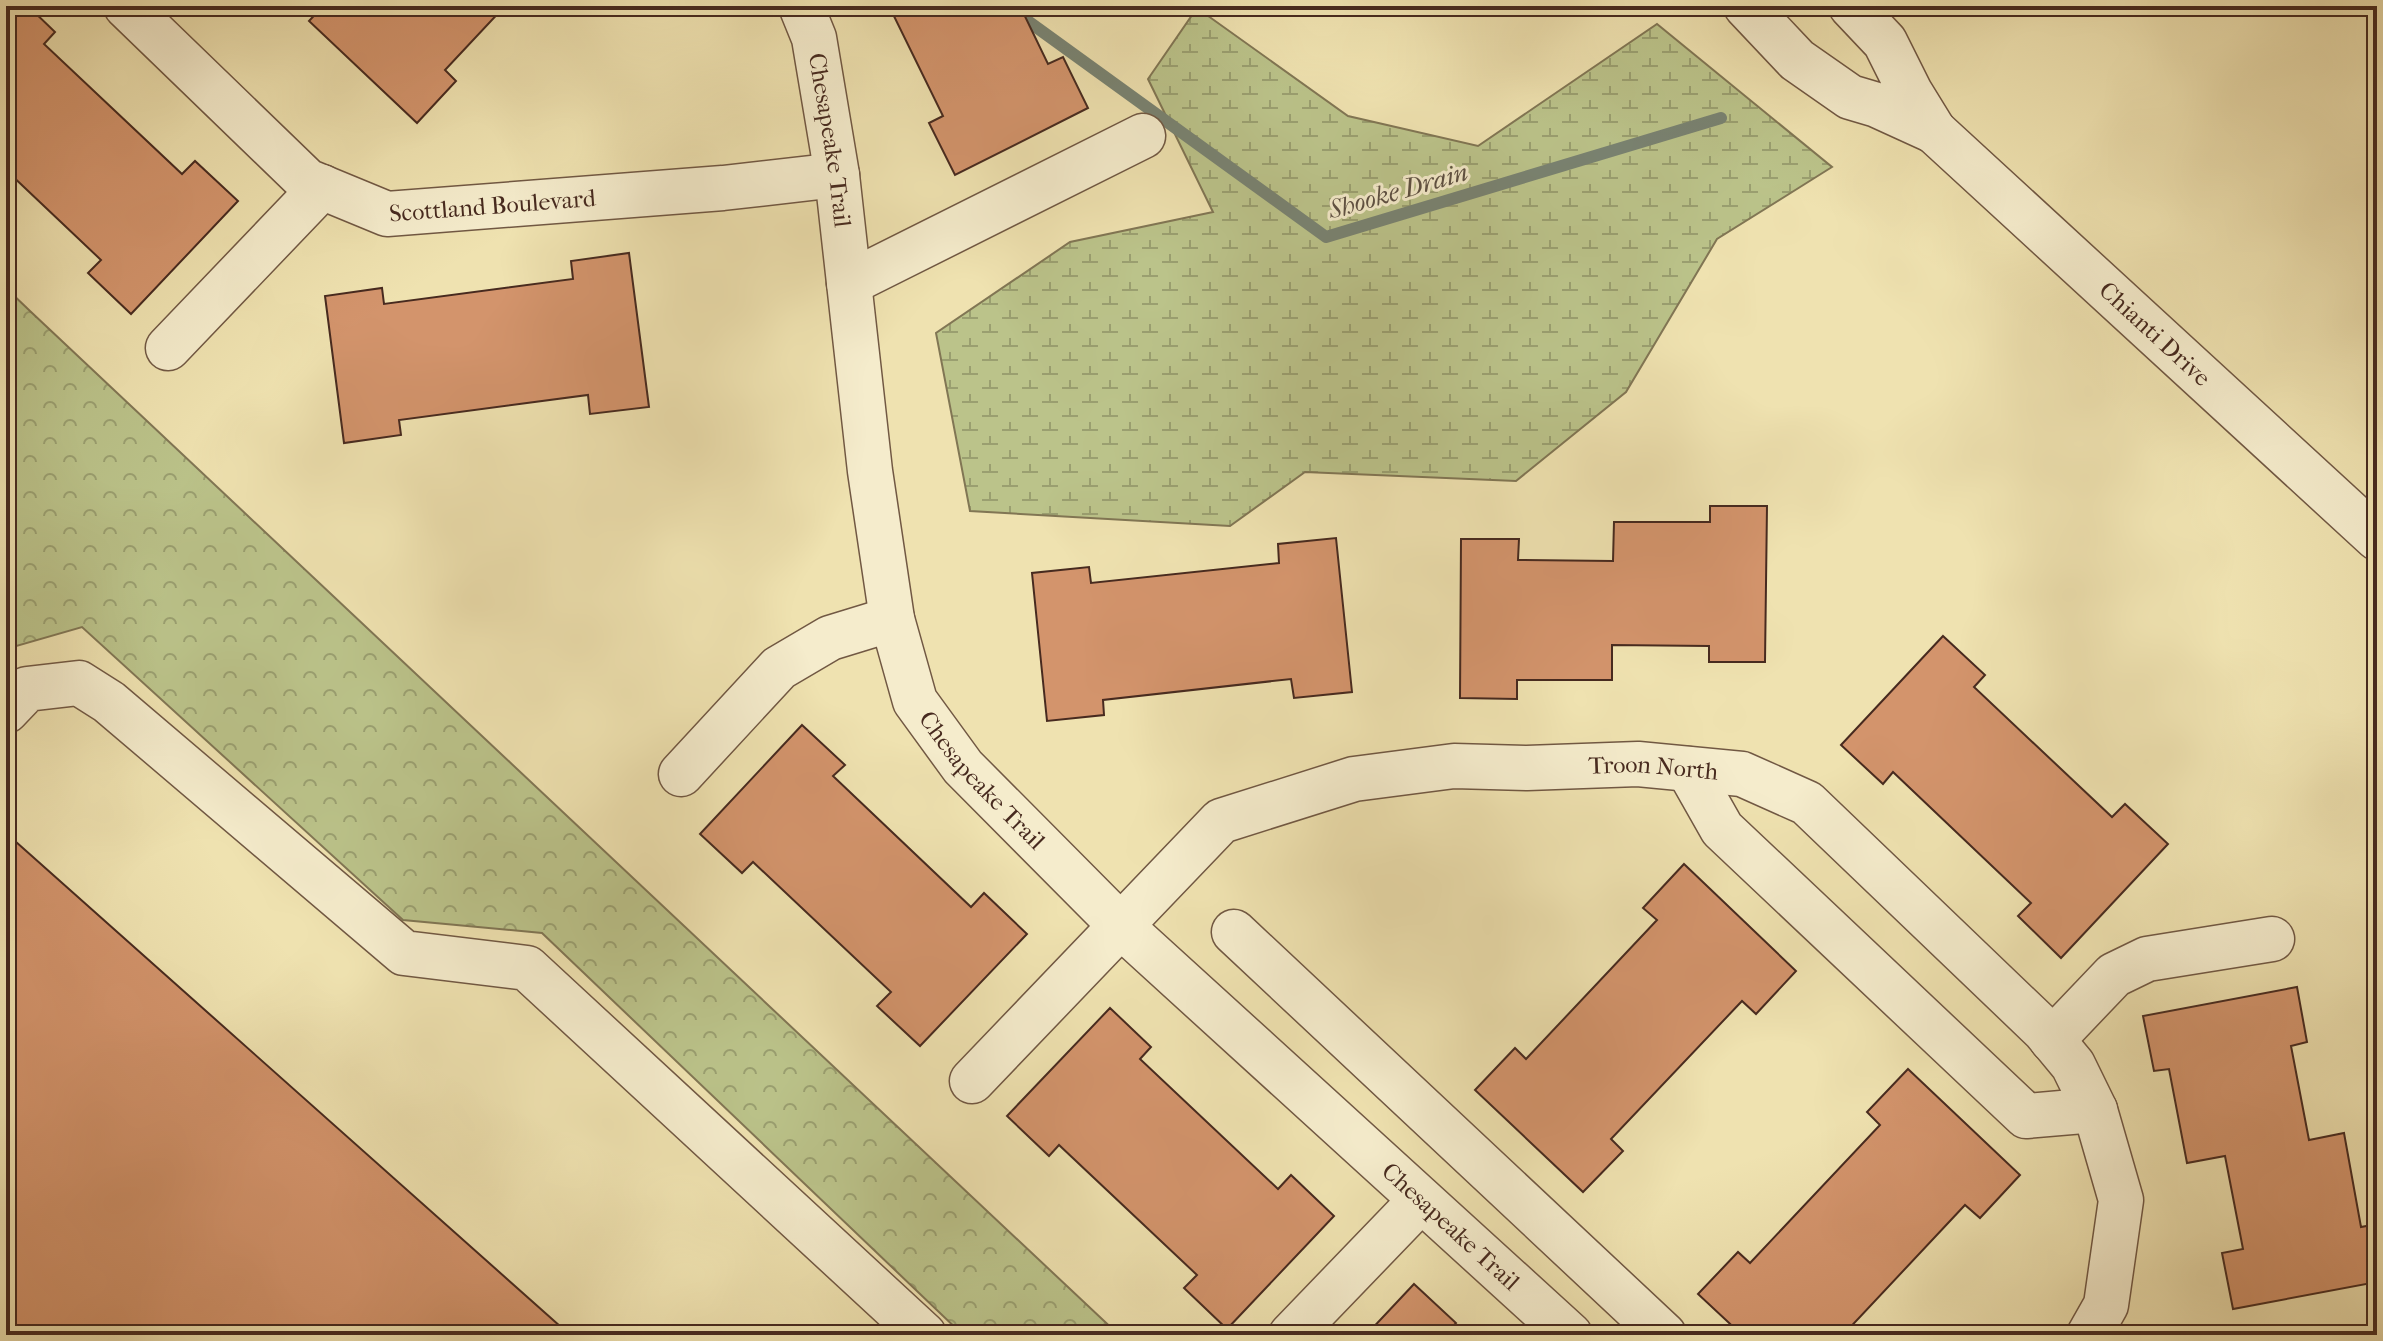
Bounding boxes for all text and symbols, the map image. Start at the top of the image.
street label: Chesapeake Trail [803,51,857,229]
water label: Shooke Drain [1324,156,1471,226]
street label: Scottland Boulevard [388,184,598,228]
street label: Chianti Drive [2093,276,2216,392]
street label: Chesapeake Trail [913,706,1051,855]
street label: Troon North [1588,750,1720,786]
street label: Chesapeake Trail [1376,1157,1526,1296]

